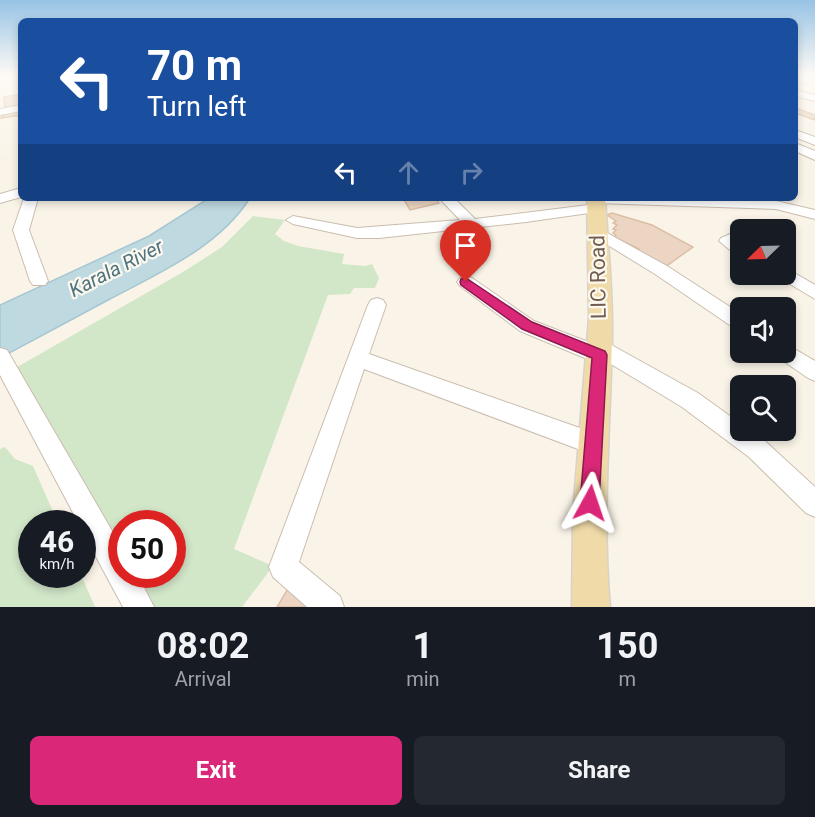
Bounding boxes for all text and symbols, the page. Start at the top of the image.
text: 70 m [147,41,242,90]
icon: left [48,42,126,120]
text: Turn left [147,91,247,123]
icon: left [329,156,362,189]
icon: ahead [392,156,425,189]
icon: right [455,156,488,189]
north arrow [730,219,796,285]
map controls [730,219,796,441]
pin [440,220,491,282]
icon: arrive [449,229,482,262]
water label: Karala River [65,233,168,302]
street label: LIC Road [585,235,611,319]
button: sound [730,297,796,363]
button: search [730,375,796,441]
position arrow [558,471,622,535]
speed limit sign: 50 [108,510,186,588]
text: 46 [40,524,74,559]
text: km/h [39,555,75,573]
text: 08:02 [157,625,249,667]
text: 1 [413,625,433,667]
text: 150 [596,625,658,667]
text: Arrival [175,667,231,691]
text: min [406,667,440,691]
text: m [619,667,636,691]
button: Exit [30,736,402,805]
button: Share [414,736,785,805]

